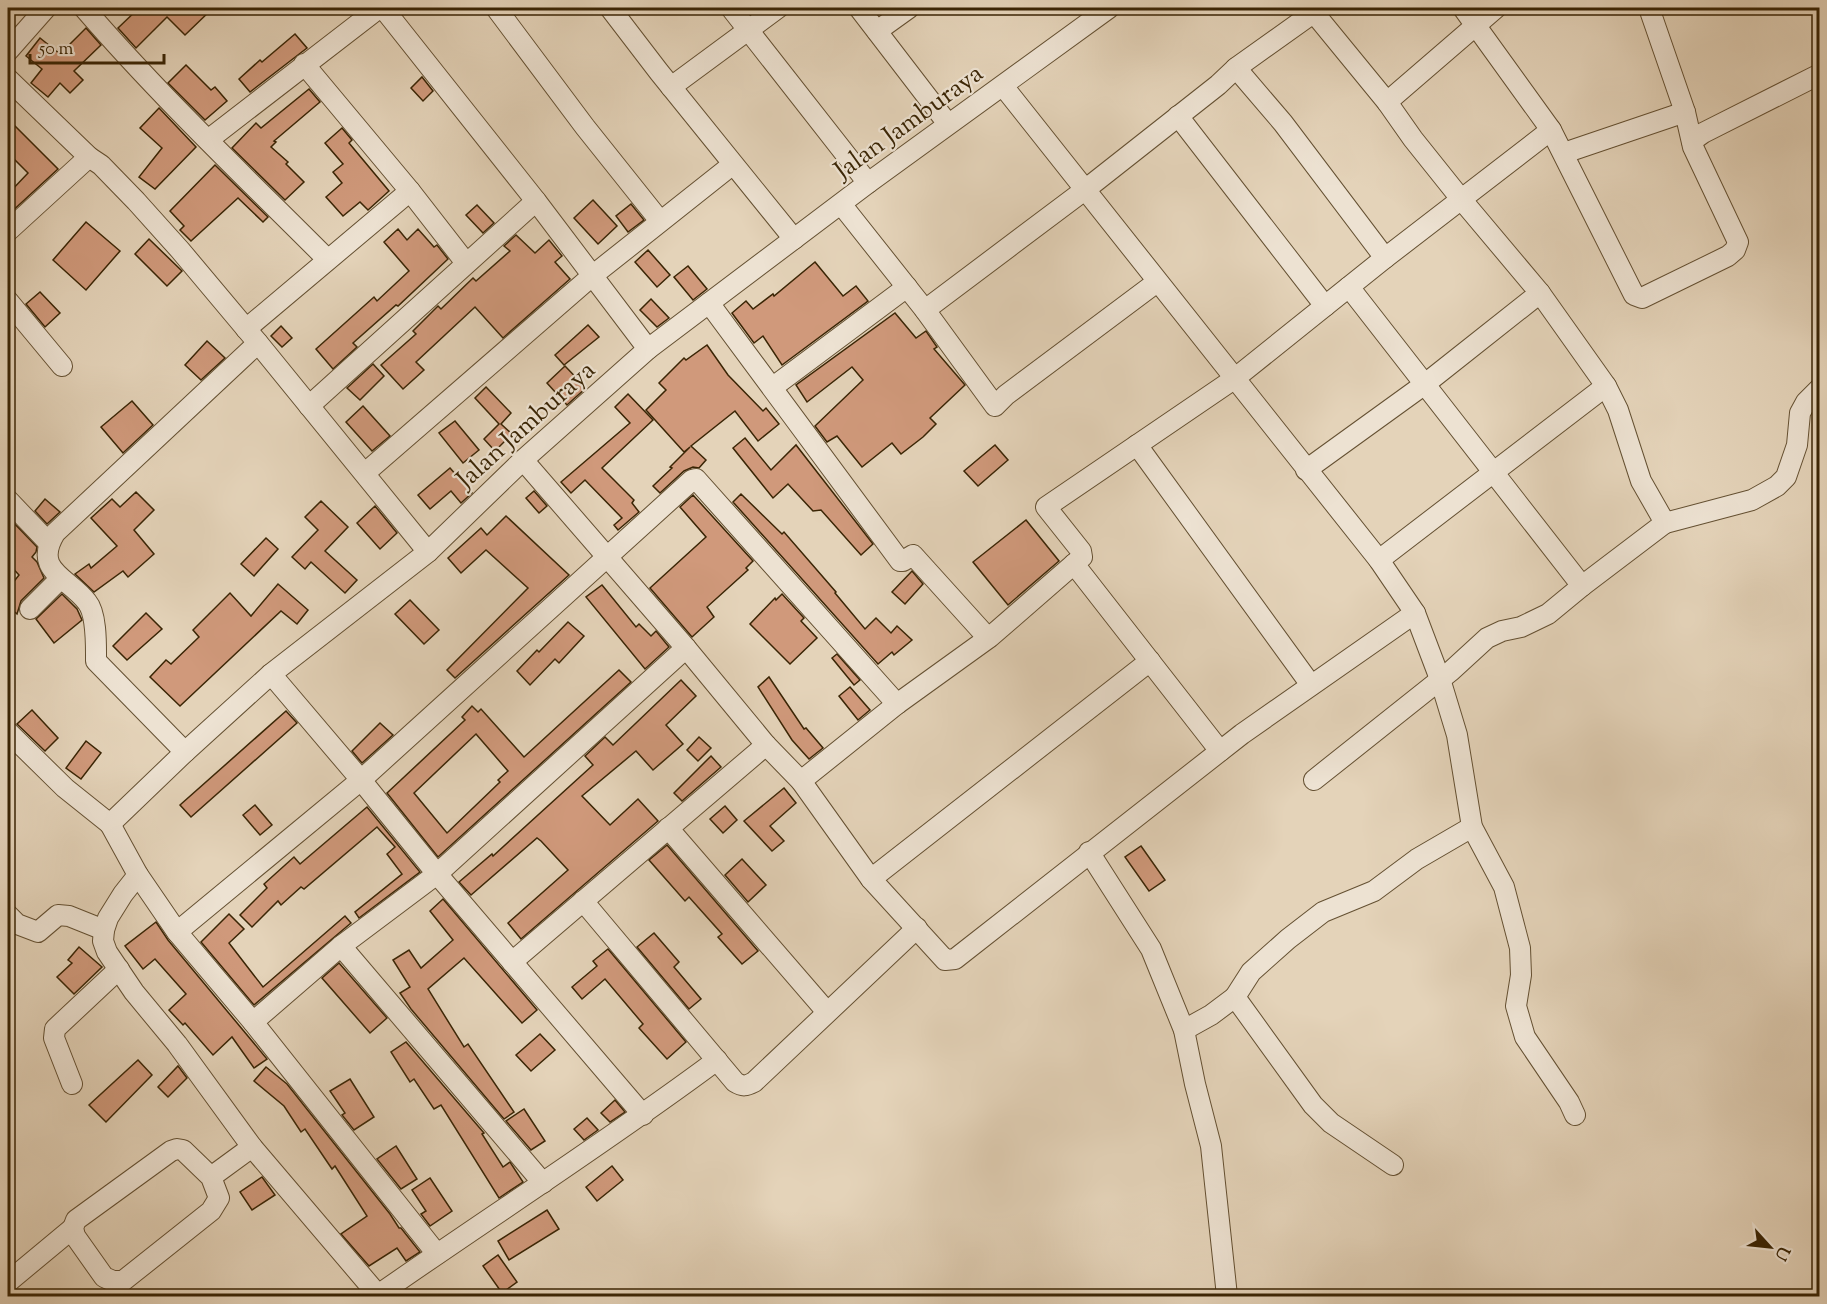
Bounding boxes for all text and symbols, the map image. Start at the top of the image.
scale bar [30,27,164,65]
text: 50 m [38,37,74,63]
street label: Jalan Jamburaya [826,56,992,191]
street label: Jalan Jamburaya [447,353,604,500]
north arrow [1740,1217,1800,1277]
text: U [1767,1242,1794,1265]

